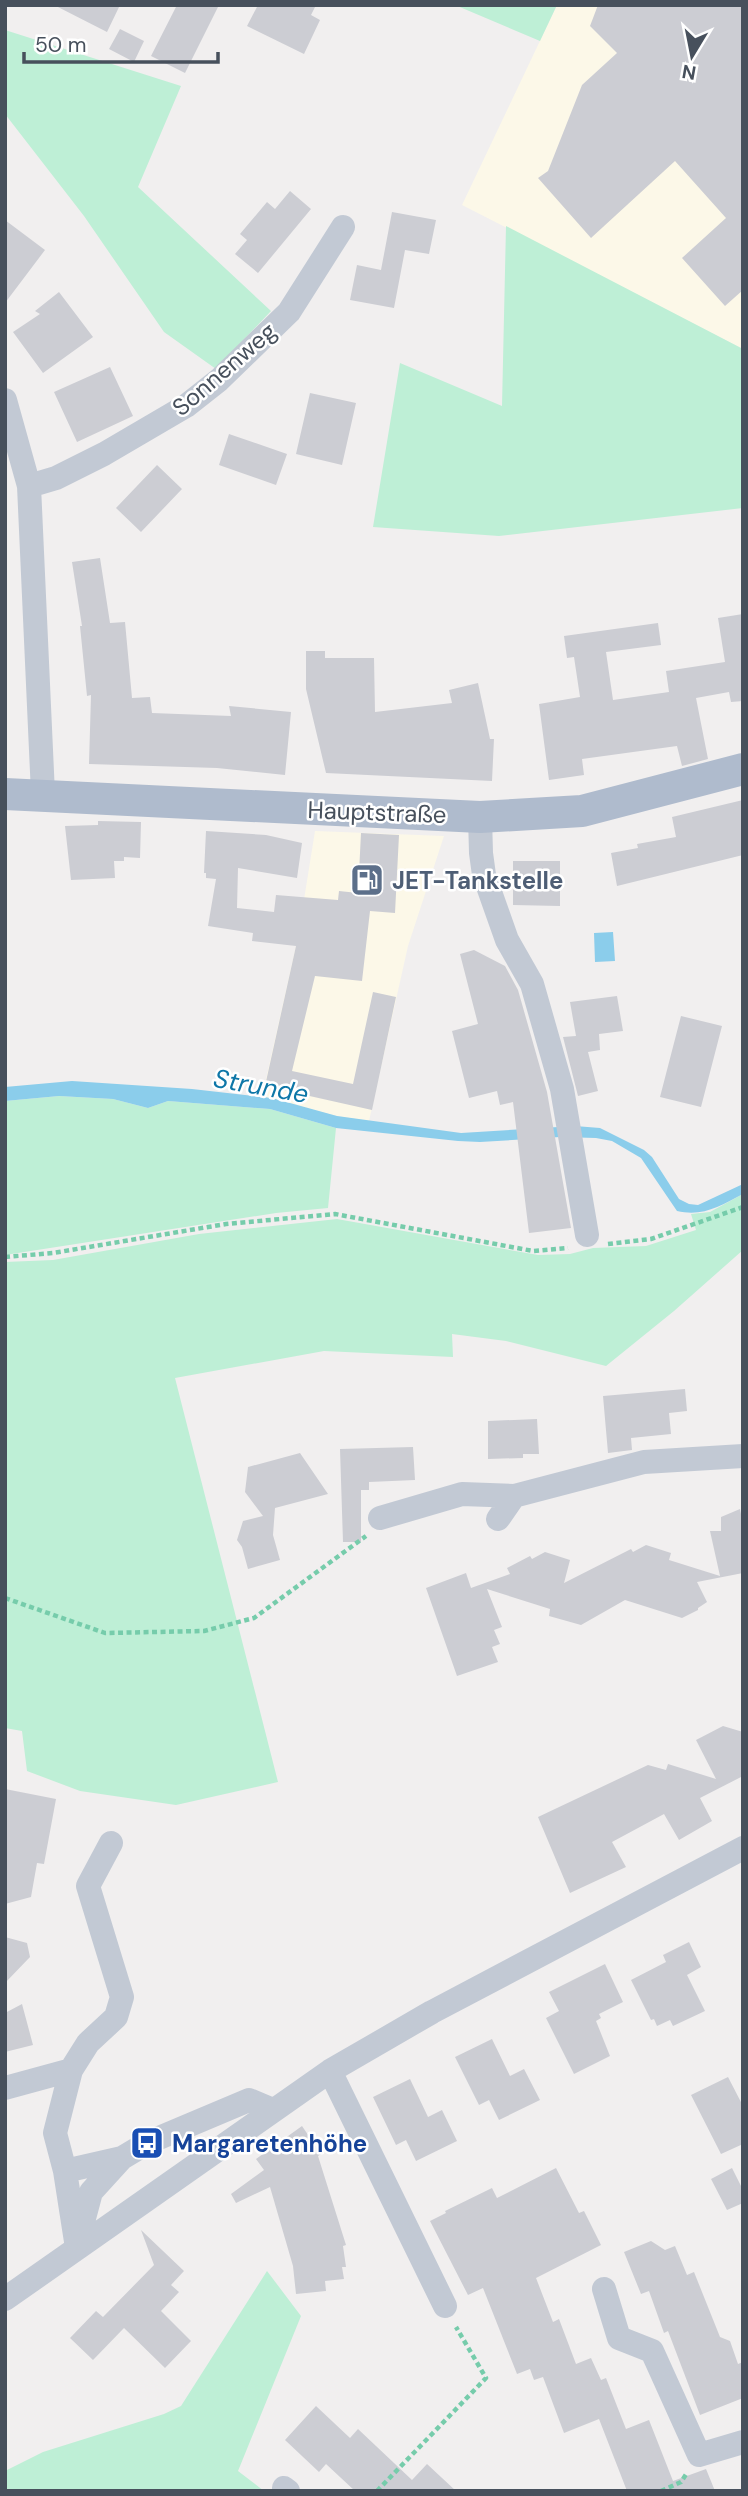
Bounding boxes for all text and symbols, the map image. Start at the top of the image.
scale bar [24,21,219,65]
north arrow [657,21,727,91]
text: 50 m [35,31,86,59]
text: N [680,59,698,86]
street label: Sonnenweg [166,315,282,423]
street label: Hauptstraße [307,794,447,830]
fuel station icon: JET-Tankstelle [348,861,386,899]
place label: JET-Tankstelle [392,865,563,896]
water label: Strunde [211,1061,311,1111]
bus stop icon: Margaretenhöhe [128,2124,166,2162]
place label: Margaretenhöhe [172,2128,367,2159]

